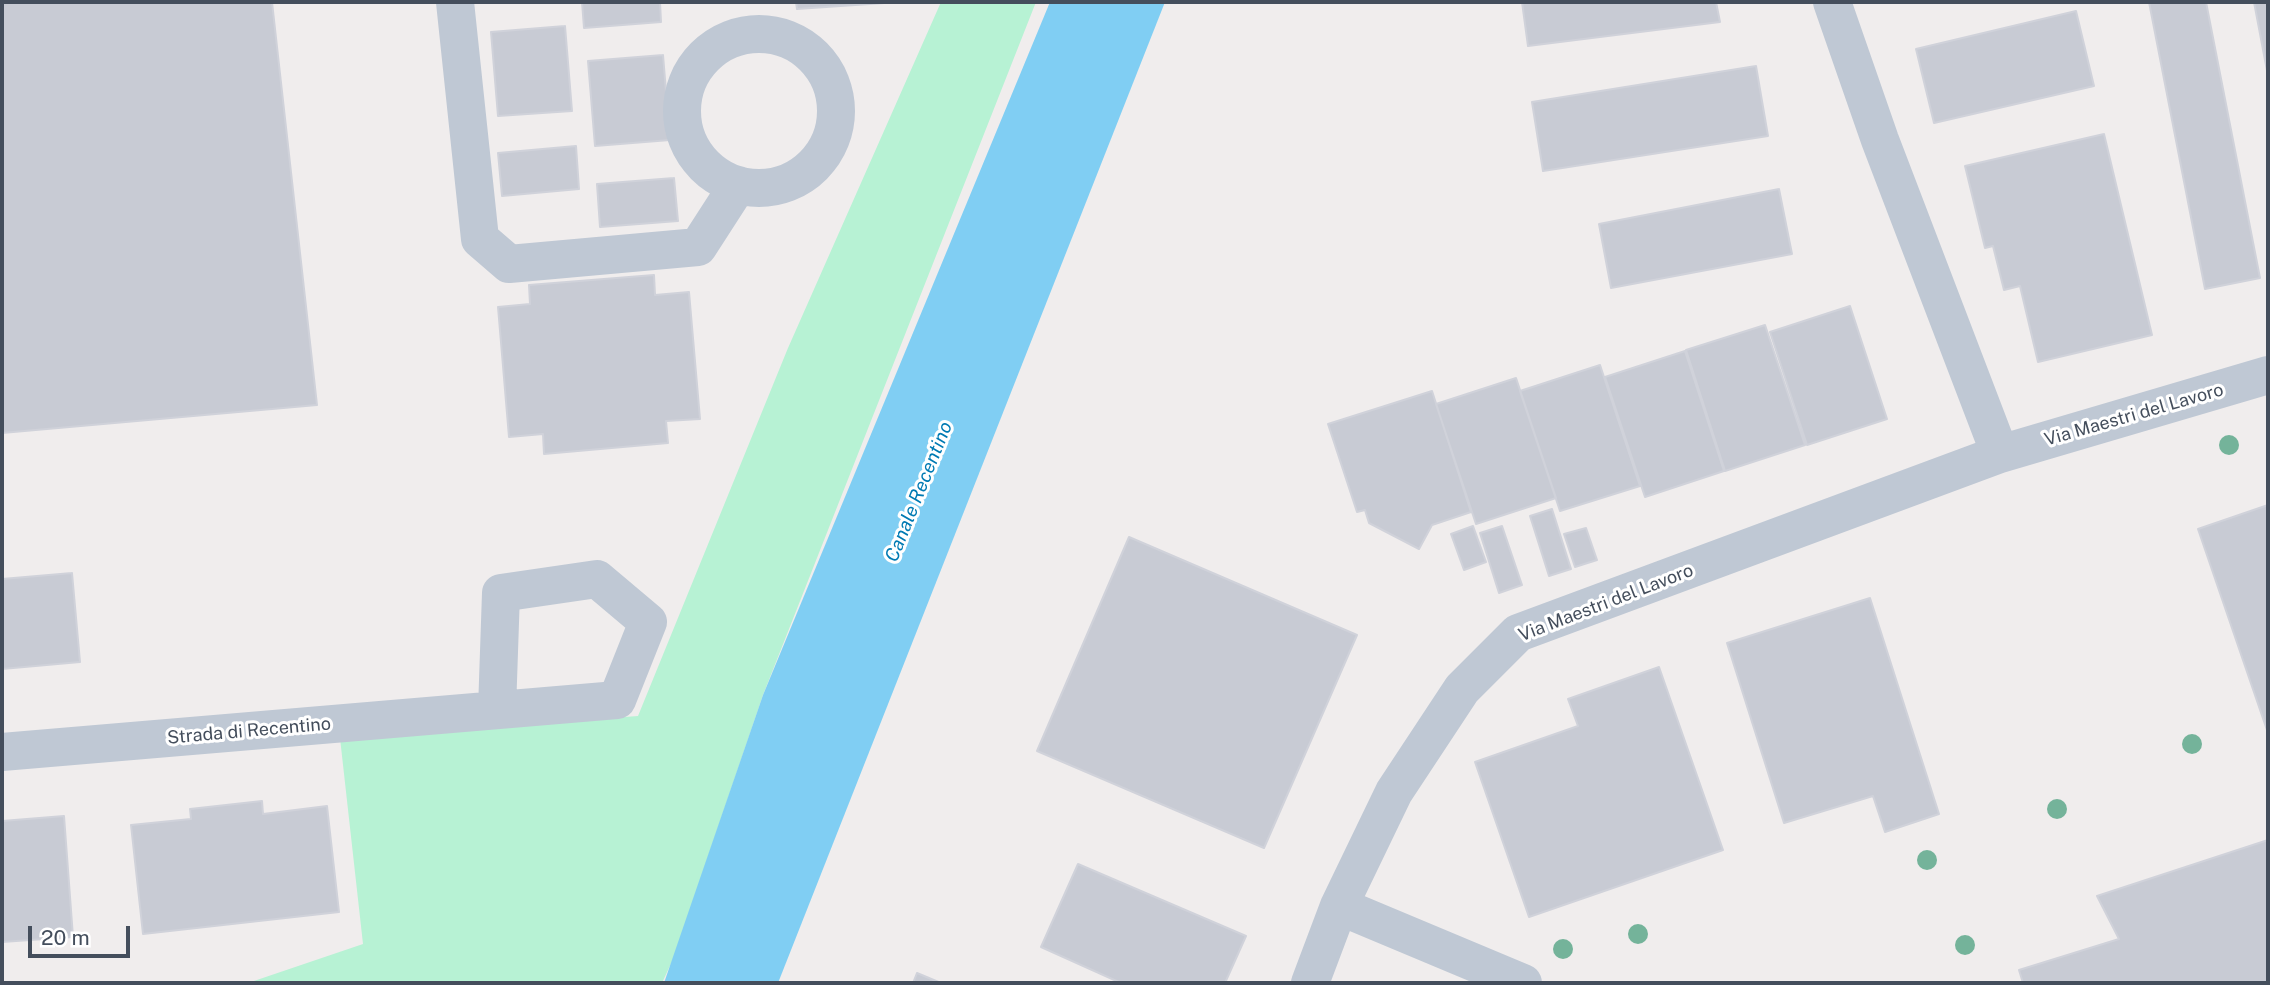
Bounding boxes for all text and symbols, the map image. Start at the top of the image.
street label: Via Maestri del Lavoro [2042,379,2226,451]
water label: Canale Recentino [881,419,957,565]
street label: Via Maestri del Lavoro [1516,560,1696,646]
street label: Strada di Recentino [166,713,332,749]
scale bar [32,912,133,956]
text: 20 m [41,925,90,950]

